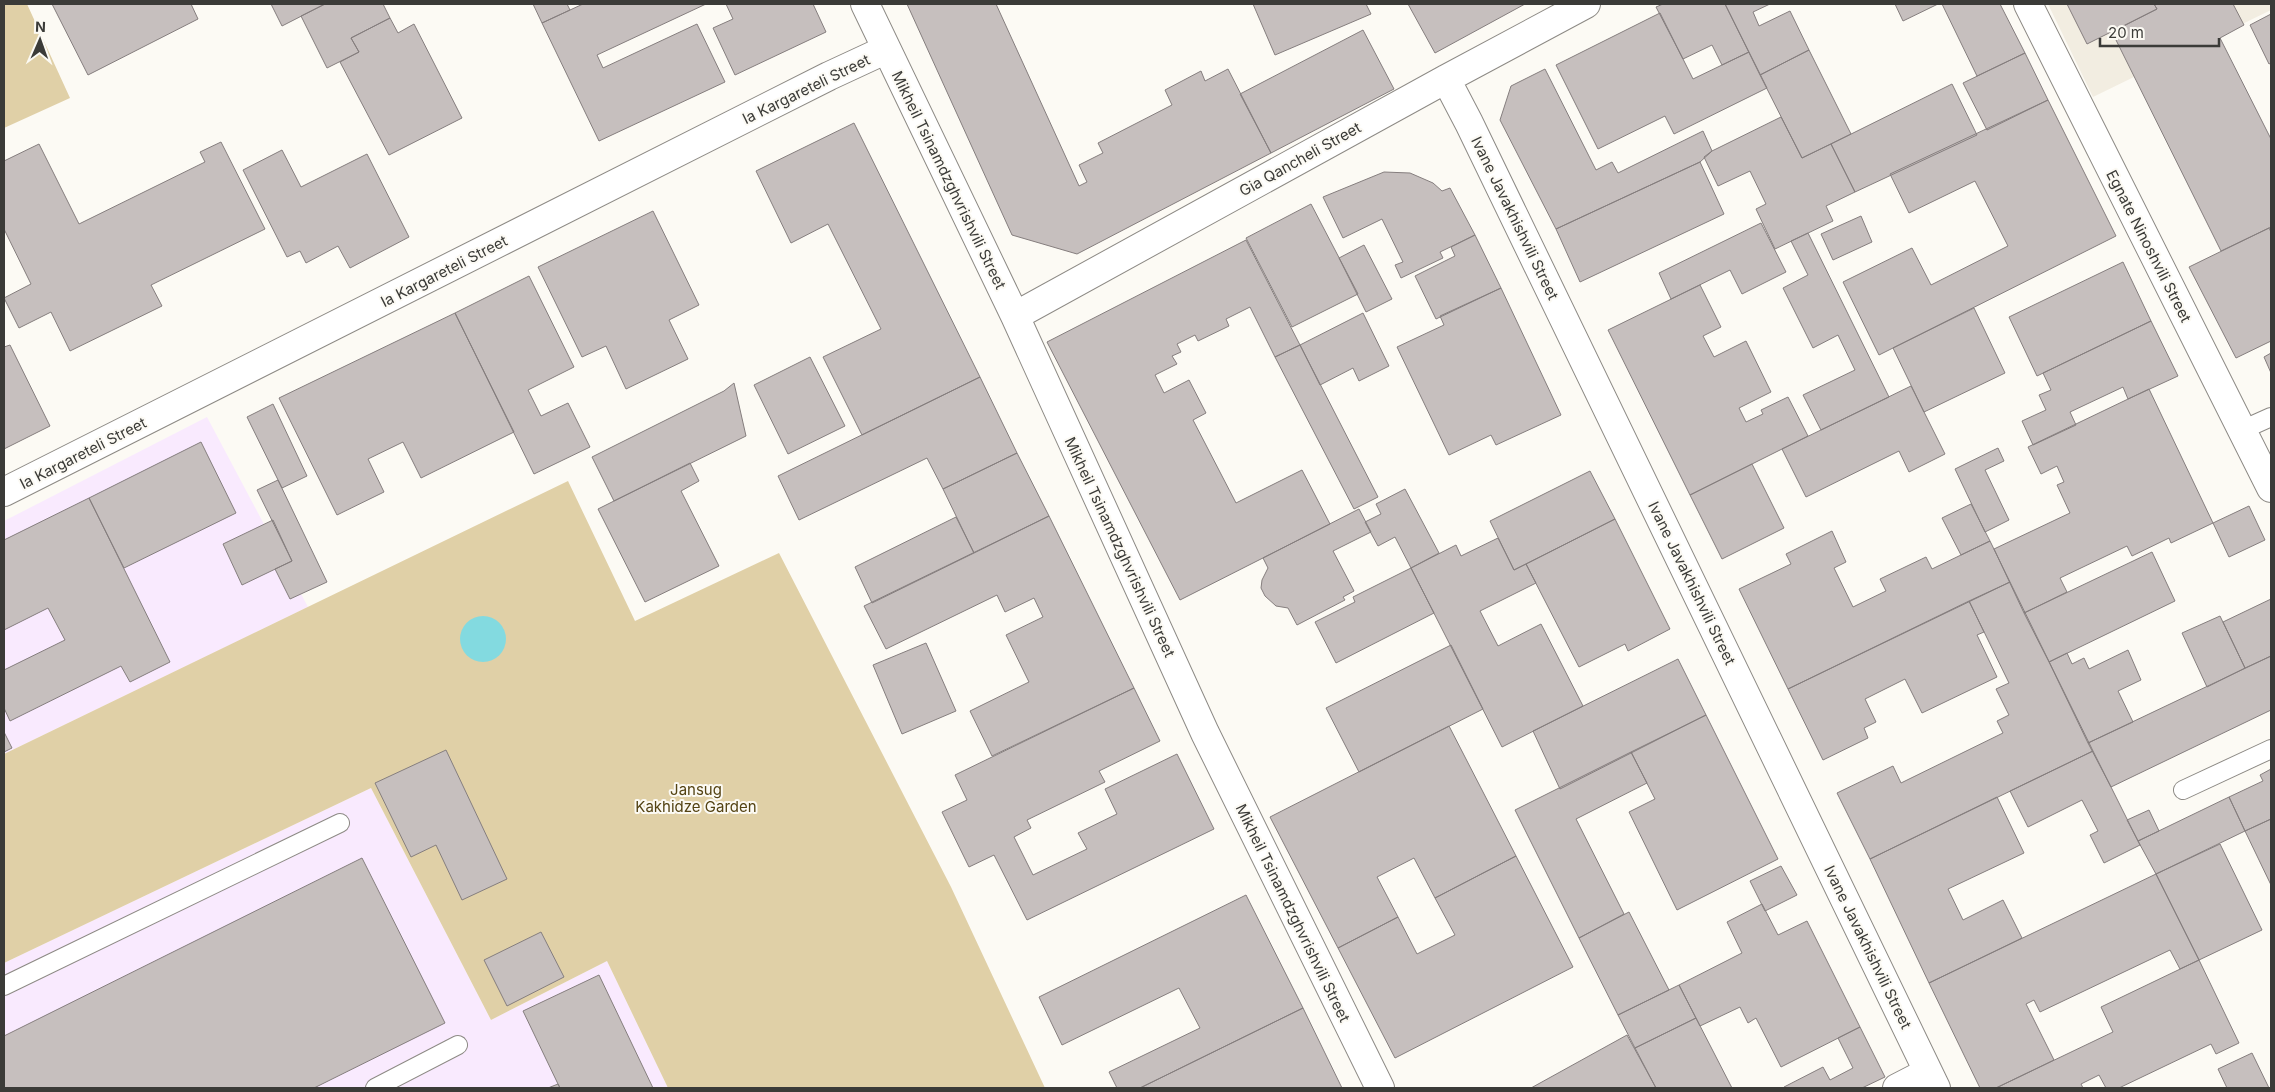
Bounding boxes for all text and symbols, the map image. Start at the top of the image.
north arrow [15,15,65,65]
scale bar [2100,15,2219,47]
text: N [35,18,46,35]
text: 20 m [2108,23,2144,42]
street label: Ia Kargareteli Street [739,50,873,128]
street label: Mikheil Tsinamdzghvrishvili Street [888,68,1010,292]
street label: Gia Qancheli Street [1236,118,1364,200]
street label: Ivane Javakhishvili Street [1467,133,1563,303]
street label: Egnate Ninoshvili Street [2102,167,2196,325]
street label: Ia Kargareteli Street [377,231,511,311]
street label: Ia Kargareteli Street [16,413,150,493]
street label: Mikheil Tsinamdzghvrishvili Street [1061,434,1179,660]
street label: Ivane Javakhishvili Street [1644,498,1740,668]
park label: Jansug Kakhidze Garden [635,780,757,816]
street label: Mikheil Tsinamdzghvrishvili Street [1232,801,1354,1025]
street label: Ivane Javakhishvili Street [1820,862,1916,1032]

